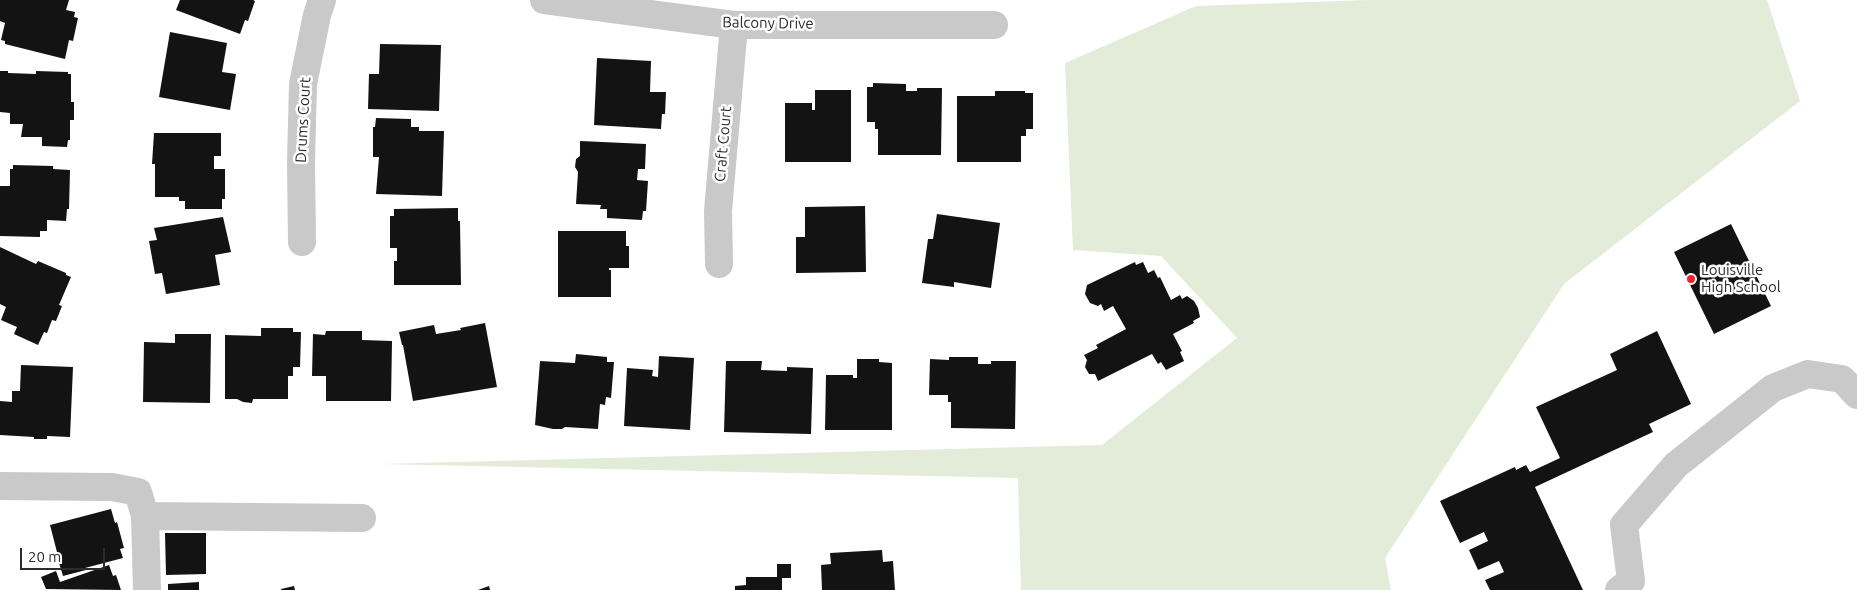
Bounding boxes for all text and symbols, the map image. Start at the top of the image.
street label: Balcony Drive [722,13,814,33]
street label: Drums Court [292,77,314,163]
street label: Craft Court [711,105,735,183]
place label: Louisville High School [1701,261,1781,296]
marker: Louisville High School [1685,273,1697,285]
scale bar [22,538,108,570]
text: 20 m [28,548,61,565]

